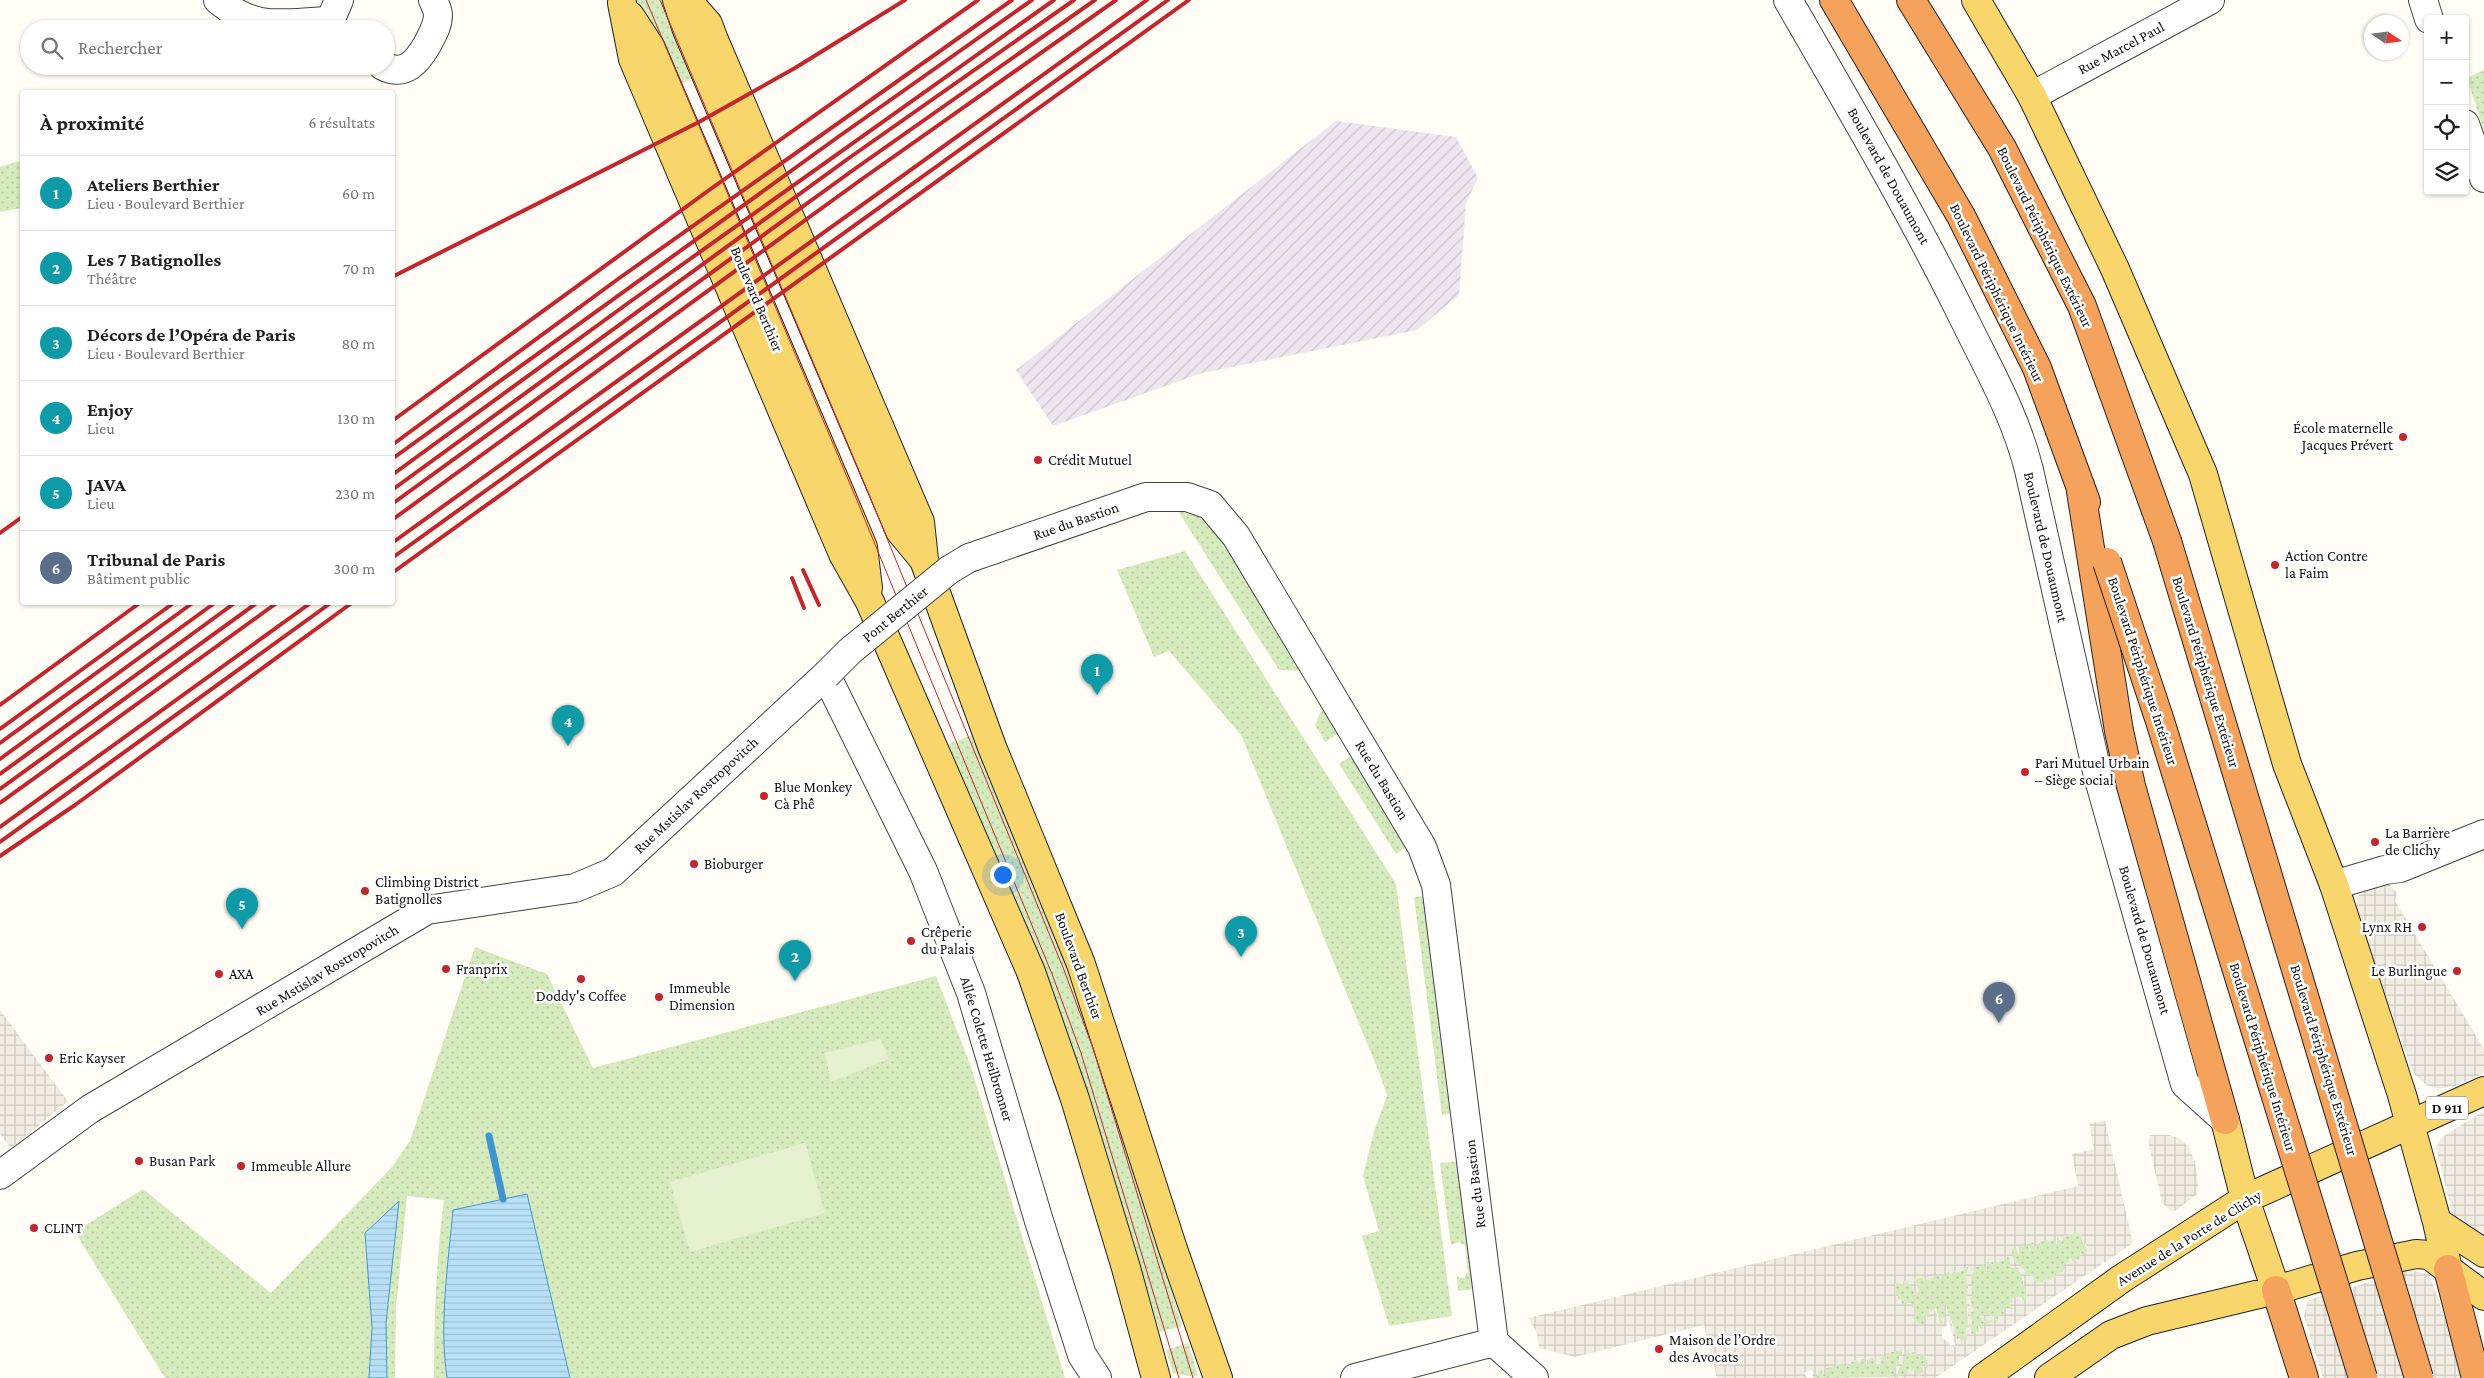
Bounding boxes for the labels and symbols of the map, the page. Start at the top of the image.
north arrow [2364,15,2409,60]
street label: Rue Marcel Paul [2075,18,2167,77]
street label: Boulevard de Douaumont [1845,105,1934,248]
street label: Boulevard Périphérique Extérieur [1993,144,2096,331]
street label: Boulevard Périphérique Intérieur [1946,201,2048,386]
street label: Boulevard Berthier [728,244,787,355]
place label: École maternelle Jacques Prévert [2293,420,2394,454]
marker: École maternelle Jacques Prévert [2397,431,2409,443]
place label: Crédit Mutuel [1048,452,1132,468]
marker: Crédit Mutuel [1032,454,1044,466]
street label: Boulevard de Douaumont [2021,470,2071,625]
street label: Rue du Bastion [1031,499,1121,543]
place label: Action Contre la Faim [2285,548,2368,581]
marker: Action Contre la Faim [2269,559,2281,571]
street label: Boulevard Périphérique Intérieur [2104,575,2181,768]
street label: Boulevard Périphérique Extérieur [2168,575,2243,770]
street label: Pont Berthier [859,582,931,645]
pin: 1 [1081,654,1113,695]
pin: 4 [552,705,584,746]
street label: Rue Mstislav Rostropovitch [631,733,762,857]
street label: Rue du Bastion [1352,737,1412,823]
place label: Pari Mutuel Urbain – Siège social [2035,755,2150,789]
marker: Pari Mutuel Urbain – Siège social [2019,766,2031,778]
place label: Blue Monkey Cà Phê [774,779,852,812]
marker: Blue Monkey Cà Phê [758,790,770,802]
place label: La Barrière de Clichy [2385,825,2451,859]
marker: La Barrière de Clichy [2369,836,2381,848]
place label: Bioburger [704,856,764,873]
marker: Bioburger [688,858,700,870]
your location [990,862,1016,888]
street label: Boulevard de Douaumont [2116,864,2174,1017]
place label: Climbing District Batignolles [375,874,480,908]
marker: Climbing District Batignolles [359,885,371,897]
pin: 5 [226,888,258,929]
street label: Boulevard Berthier [1052,910,1106,1022]
pin: 3 [1225,916,1257,957]
place label: Lynx RH [2362,919,2412,936]
street label: Rue Mstislav Rostropovitch [253,921,402,1020]
marker: Lynx RH [2416,921,2428,933]
place label: Crêperie du Palais [921,924,975,957]
marker: Crêperie du Palais [905,935,917,947]
pin: 2 [779,940,811,981]
place label: Franprix [456,961,508,978]
street label: Boulevard Périphérique Intérieur [2226,961,2300,1154]
marker: Franprix [440,963,452,975]
street label: Boulevard Périphérique Extérieur [2286,963,2361,1158]
place label: Le Burlingue [2371,963,2447,980]
marker: Le Burlingue [2451,965,2463,977]
place label: AXA [229,966,254,982]
marker: AXA [213,968,225,980]
marker: Doddy's Coffee [575,973,587,985]
street label: Allée Colette Heilbronner [957,975,1017,1124]
place label: Immeuble Dimension [669,980,735,1013]
pin: 6 [1983,982,2015,1023]
place label: Doddy's Coffee [536,988,627,1005]
marker: Immeuble Dimension [653,991,665,1003]
place label: Eric Kayser [59,1050,126,1067]
marker: Eric Kayser [43,1052,55,1064]
road number: D 911 [2426,1096,2468,1120]
street label: Rue du Bastion [1462,1139,1488,1229]
place label: Busan Park [149,1153,216,1169]
marker: Busan Park [133,1155,145,1167]
place label: Immeuble Allure [251,1158,352,1174]
marker: Immeuble Allure [235,1160,247,1172]
street label: Avenue de la Porte de Clichy [2114,1187,2265,1290]
place label: CLINT [44,1220,83,1236]
marker: CLINT [28,1222,40,1234]
place label: Maison de l’Ordre des Avocats [1669,1332,1776,1365]
marker: Maison de l’Ordre des Avocats [1653,1343,1665,1355]

